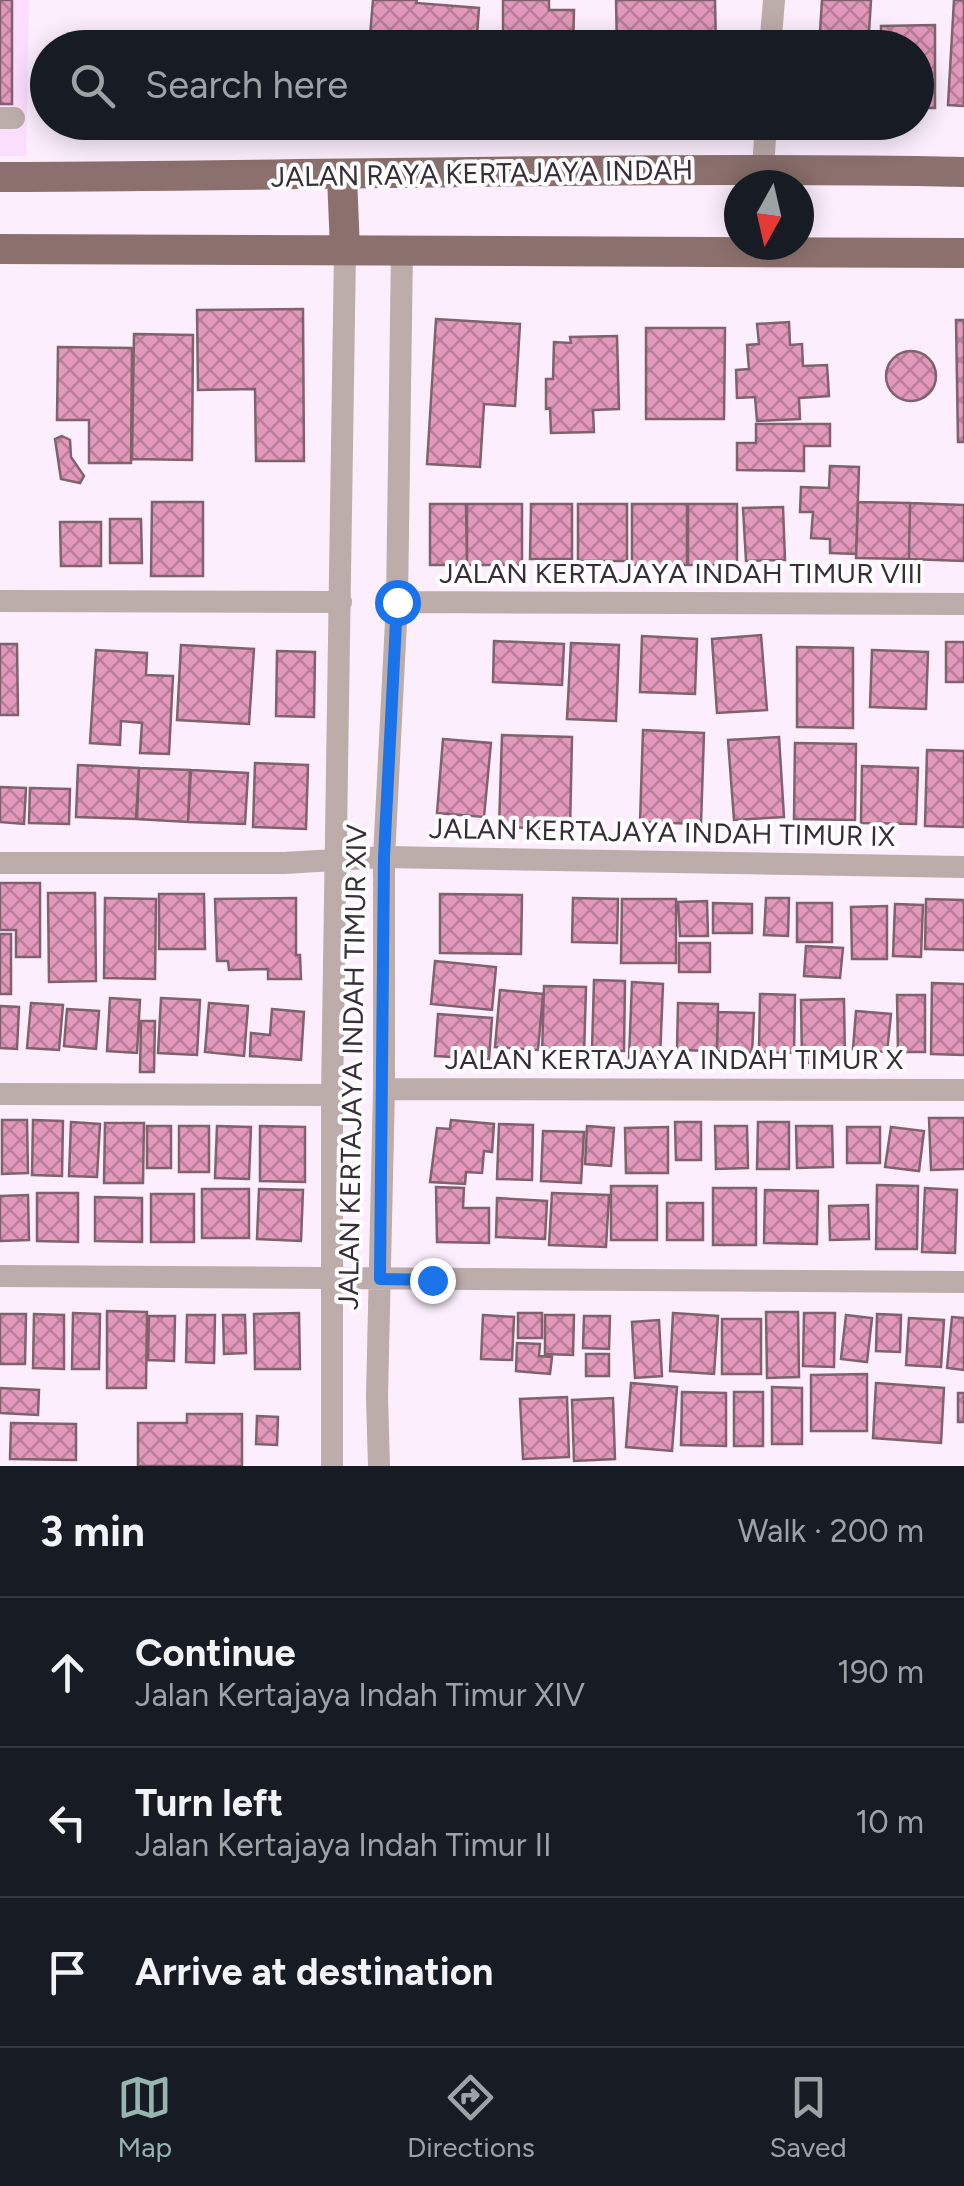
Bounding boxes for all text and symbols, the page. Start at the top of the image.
search box [30,30,934,140]
icon: search [65,58,120,113]
text: Search here [145,62,348,108]
street label: JALAN RAYA KERTAJAYA INDAH [270,152,694,194]
north arrow [724,170,814,260]
street label: JALAN KERTAJAYA INDAH TIMUR VIII [439,556,923,590]
route start [375,580,421,626]
street label: JALAN KERTAJAYA INDAH TIMUR IX [429,811,895,853]
street label: JALAN KERTAJAYA INDAH TIMUR XIV [331,823,373,1310]
street label: JALAN KERTAJAYA INDAH TIMUR X [445,1042,903,1076]
route end [410,1258,456,1304]
text: 3 min [40,1506,145,1557]
text: Walk · 200 m [738,1512,924,1550]
text: Continue [135,1630,296,1676]
icon: ahead [40,1645,95,1700]
text: 190 m [837,1653,924,1691]
text: Jalan Kertajaya Indah Timur XIV [135,1676,585,1714]
text: Turn left [135,1780,283,1826]
icon: left [40,1795,95,1850]
text: 10 m [855,1803,924,1841]
text: Jalan Kertajaya Indah Timur II [135,1826,552,1864]
icon: arrive [40,1945,95,2000]
text: Arrive at destination [135,1949,493,1995]
tab: Map [117,2070,172,2164]
tab: Directions [407,2070,535,2164]
tab: Saved [769,2070,847,2164]

